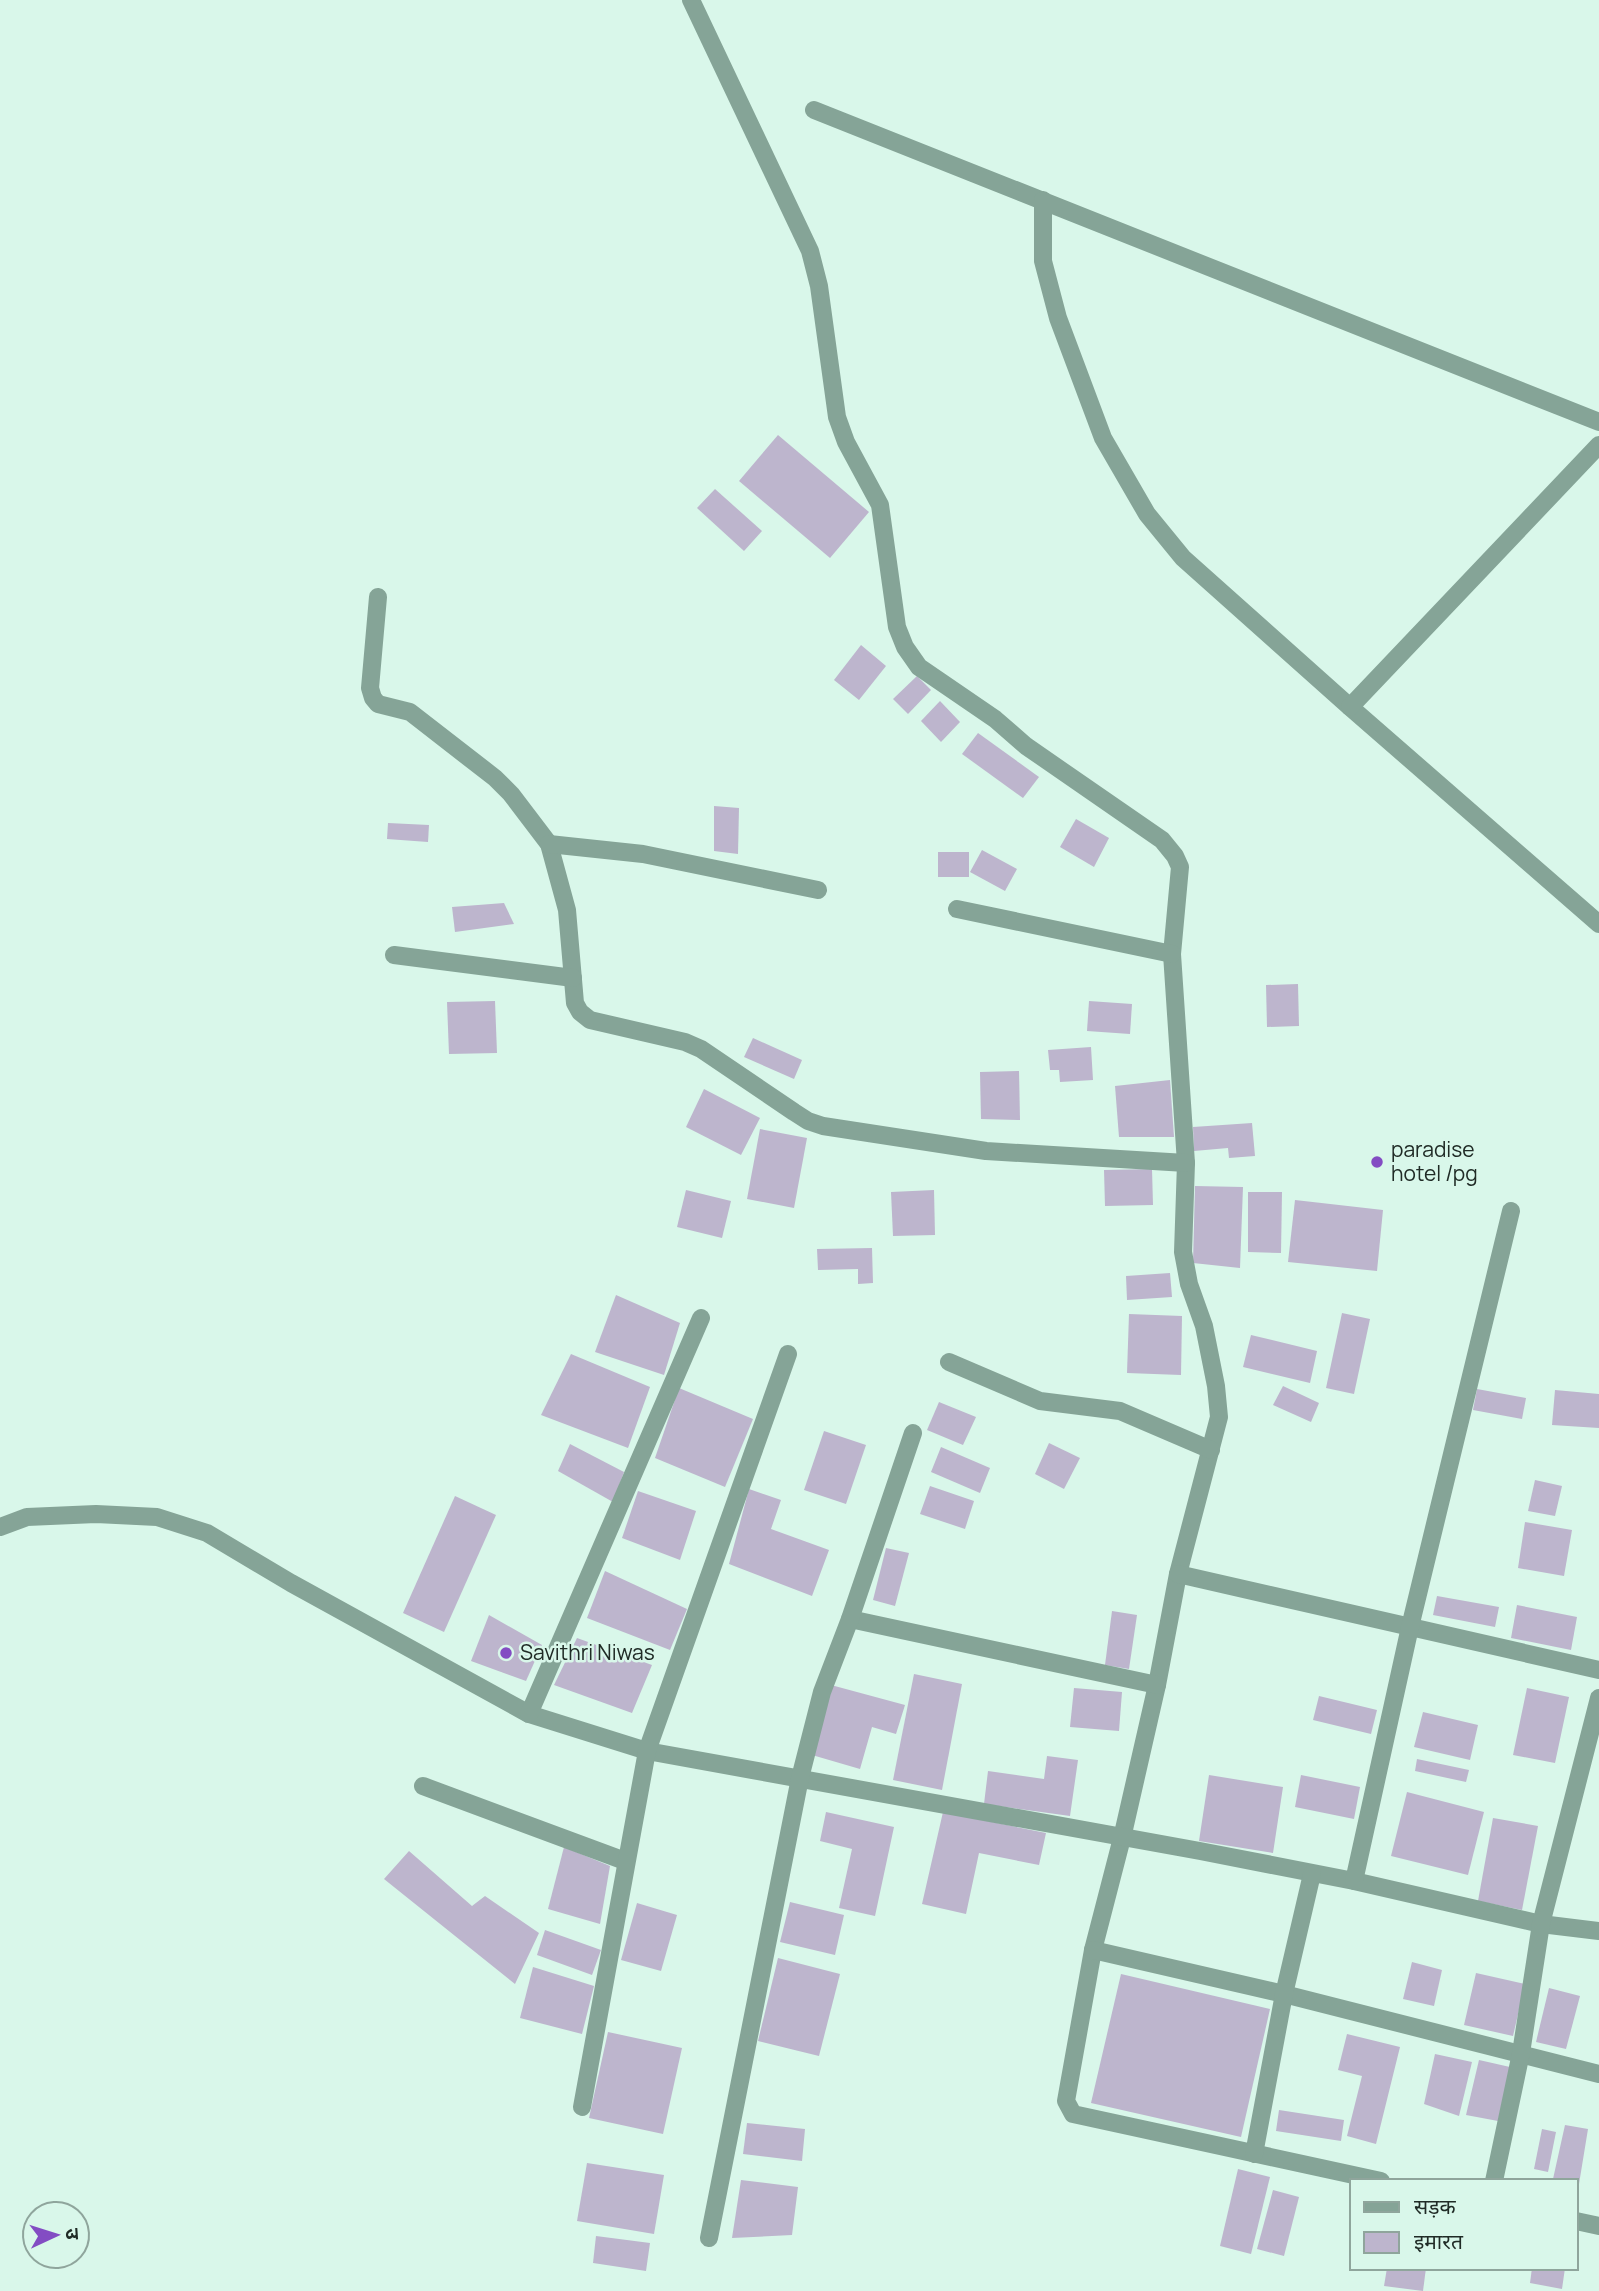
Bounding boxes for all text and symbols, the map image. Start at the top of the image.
place label: paradise hotel /pg [1391,1135,1478,1187]
marker: paradise hotel /pg [1369,1154,1385,1170]
place label: Savithri Niwas [520,1638,655,1666]
marker: Savithri Niwas [498,1645,514,1661]
legend [1350,2179,1578,2270]
text: सड़क [1414,2192,1456,2220]
north arrow [21,2200,91,2270]
text: उ [60,2227,86,2241]
text: इमारत [1414,2227,1464,2255]

